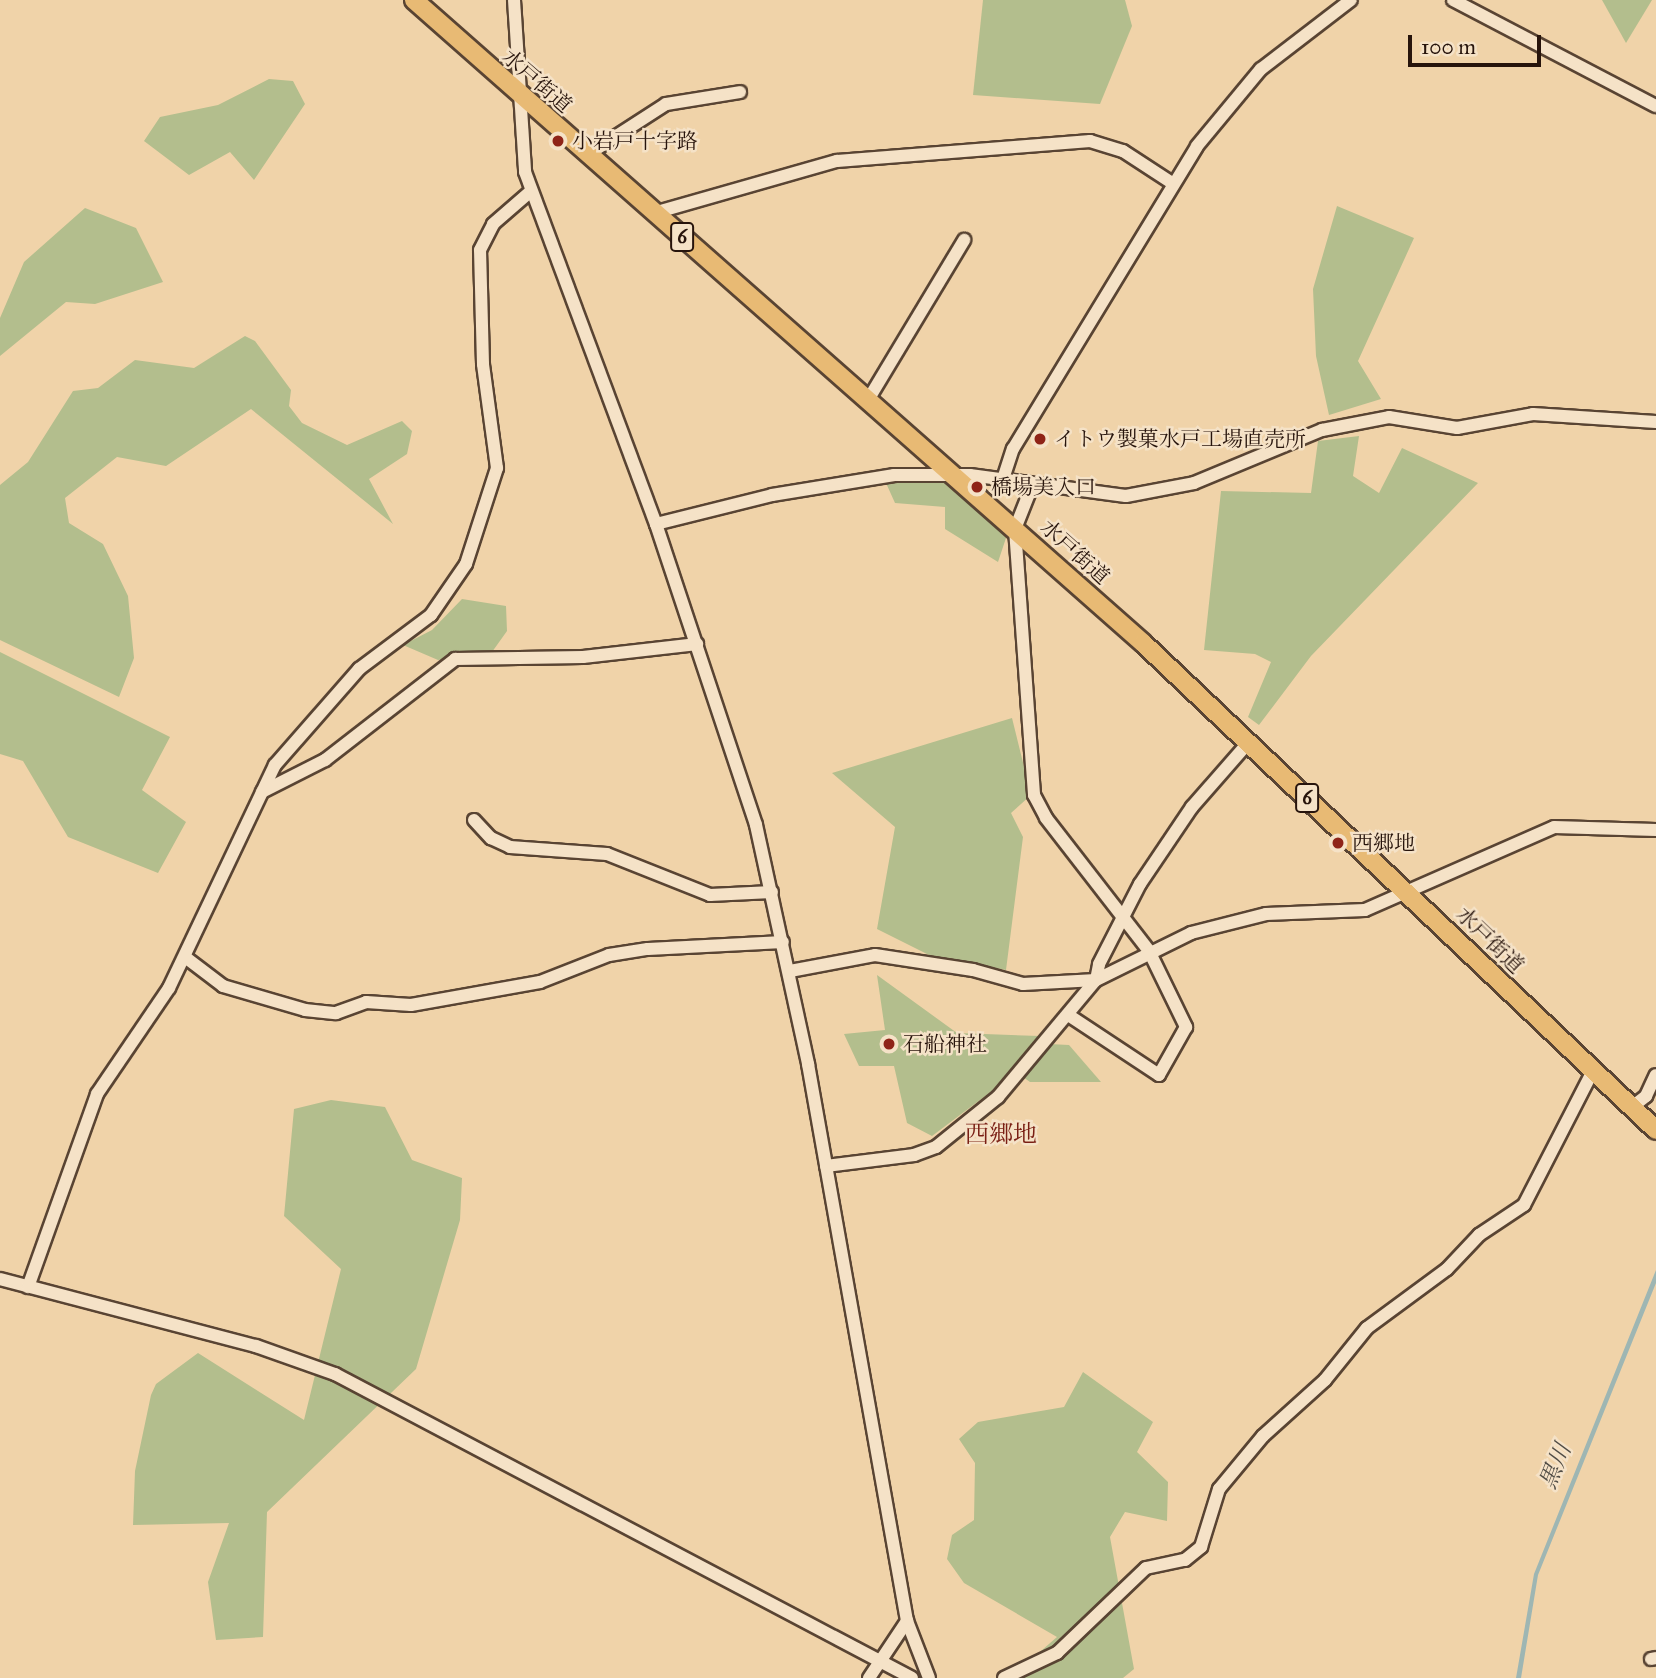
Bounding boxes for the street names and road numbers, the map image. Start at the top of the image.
street label: 水戸街道 [497,44,577,118]
road number: 6 [670,221,694,252]
street label: 水戸街道 [1035,515,1115,589]
road number: 6 [1295,782,1319,814]
street label: 水戸街道 [1451,902,1529,978]

